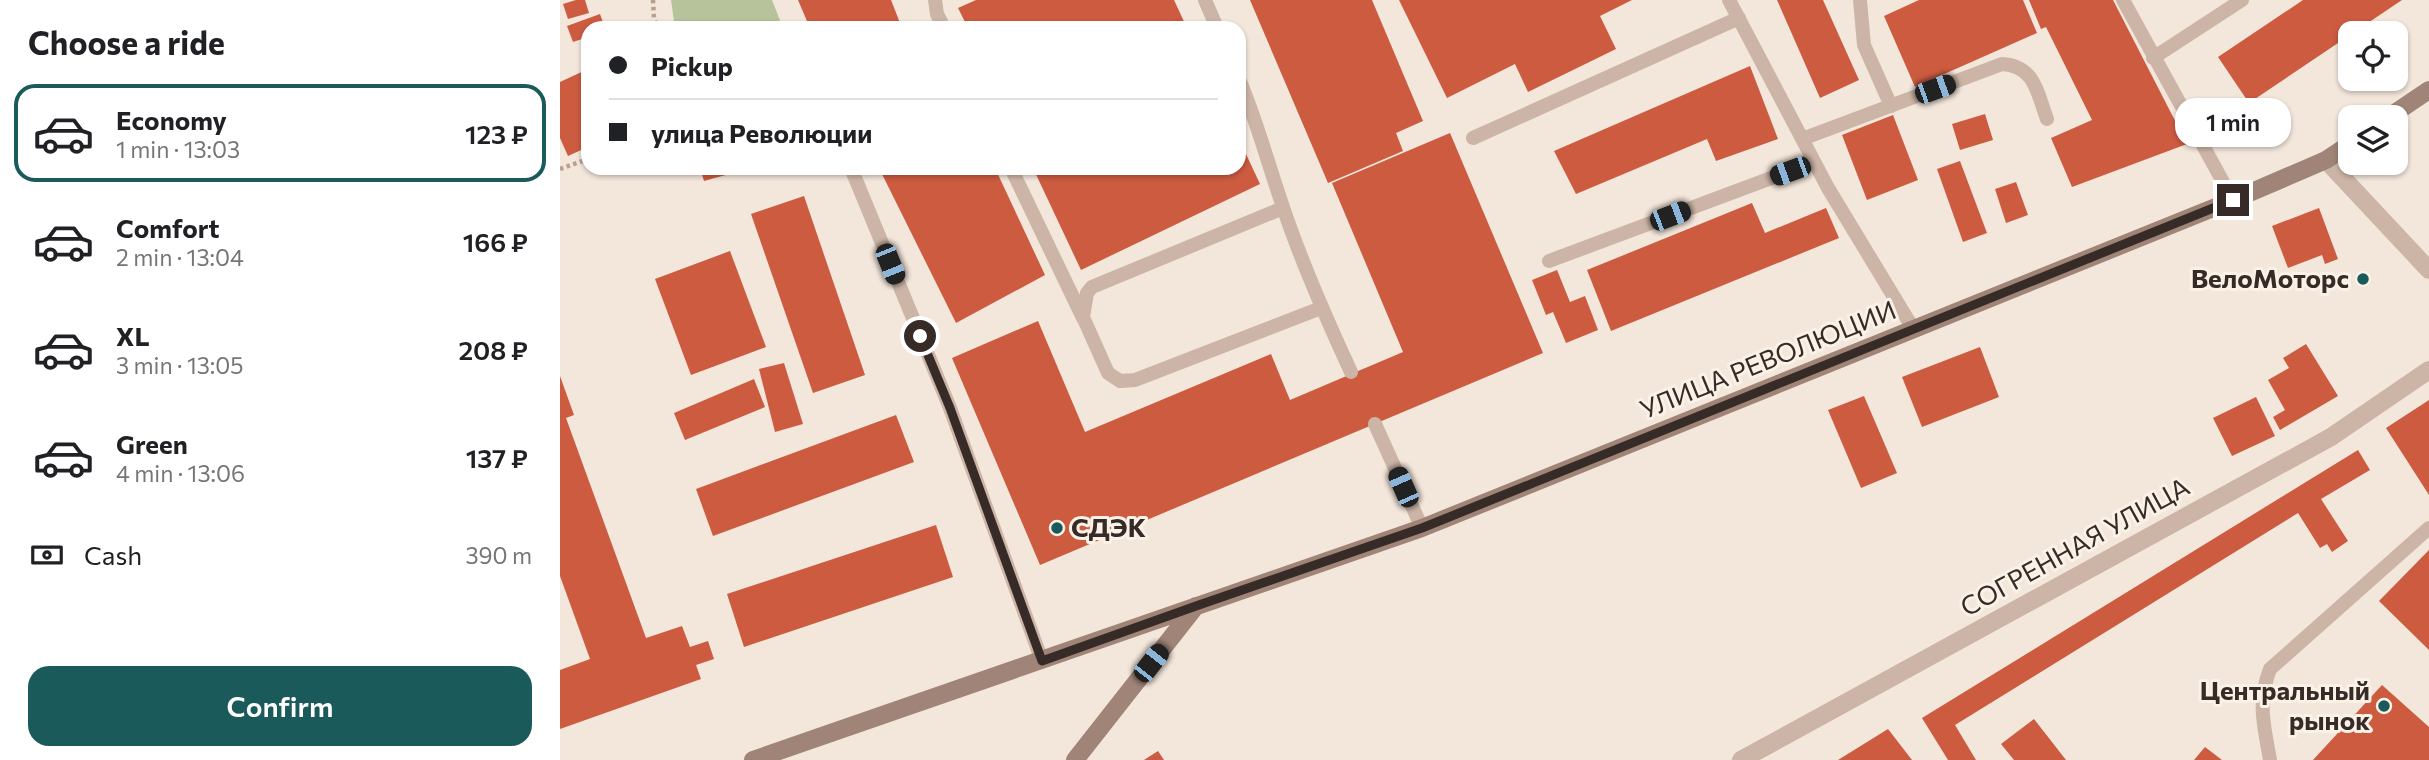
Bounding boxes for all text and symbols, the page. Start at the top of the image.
map controls [2338,21,2408,175]
button: locate [2338,21,2408,91]
text: Choose a ride [28,22,225,62]
text: Pickup [651,50,733,81]
car [1912,72,1959,106]
callout: 1 min [2175,99,2291,148]
icon: car [32,102,95,165]
text: Economy [116,104,227,135]
button: layers [2338,105,2408,175]
text: 1 min [2206,108,2260,136]
text: улица Революции [651,117,872,148]
text: 123 ₽ [465,118,528,149]
text: 1 min · 13:03 [116,135,240,163]
car [1767,154,1814,188]
route end [2217,184,2249,216]
car [1647,199,1694,233]
icon: car [32,210,95,273]
text: Comfort [116,212,219,243]
text: 166 ₽ [463,226,528,257]
car [873,241,908,287]
text: 2 min · 13:04 [116,243,244,271]
place label: ВелоМоторс [2191,262,2349,293]
marker: ВелоМоторс [2355,271,2371,287]
street label: УЛИЦА РЕВОЛЮЦИИ [1635,293,1900,424]
icon: car [32,318,95,381]
text: XL [116,320,150,351]
route start [904,320,936,352]
text: 208 ₽ [458,334,528,365]
text: 3 min · 13:05 [116,351,244,379]
icon: car [32,426,95,489]
text: Green [116,428,188,459]
text: 137 ₽ [466,442,528,473]
text: 4 min · 13:06 [116,459,245,487]
car [1385,464,1422,510]
street label: СОГРЕННАЯ УЛИЦА [1954,470,2194,622]
place label: СДЭК [1071,511,1146,542]
marker: СДЭК [1049,520,1065,536]
icon: cash [28,536,66,574]
text: Cash [84,539,142,570]
text: 390 m [465,541,532,569]
car [1130,640,1173,686]
button: Confirm [28,666,532,746]
place label: Центральный рынок [2200,674,2370,735]
marker: Центральный рынок [2376,698,2392,714]

